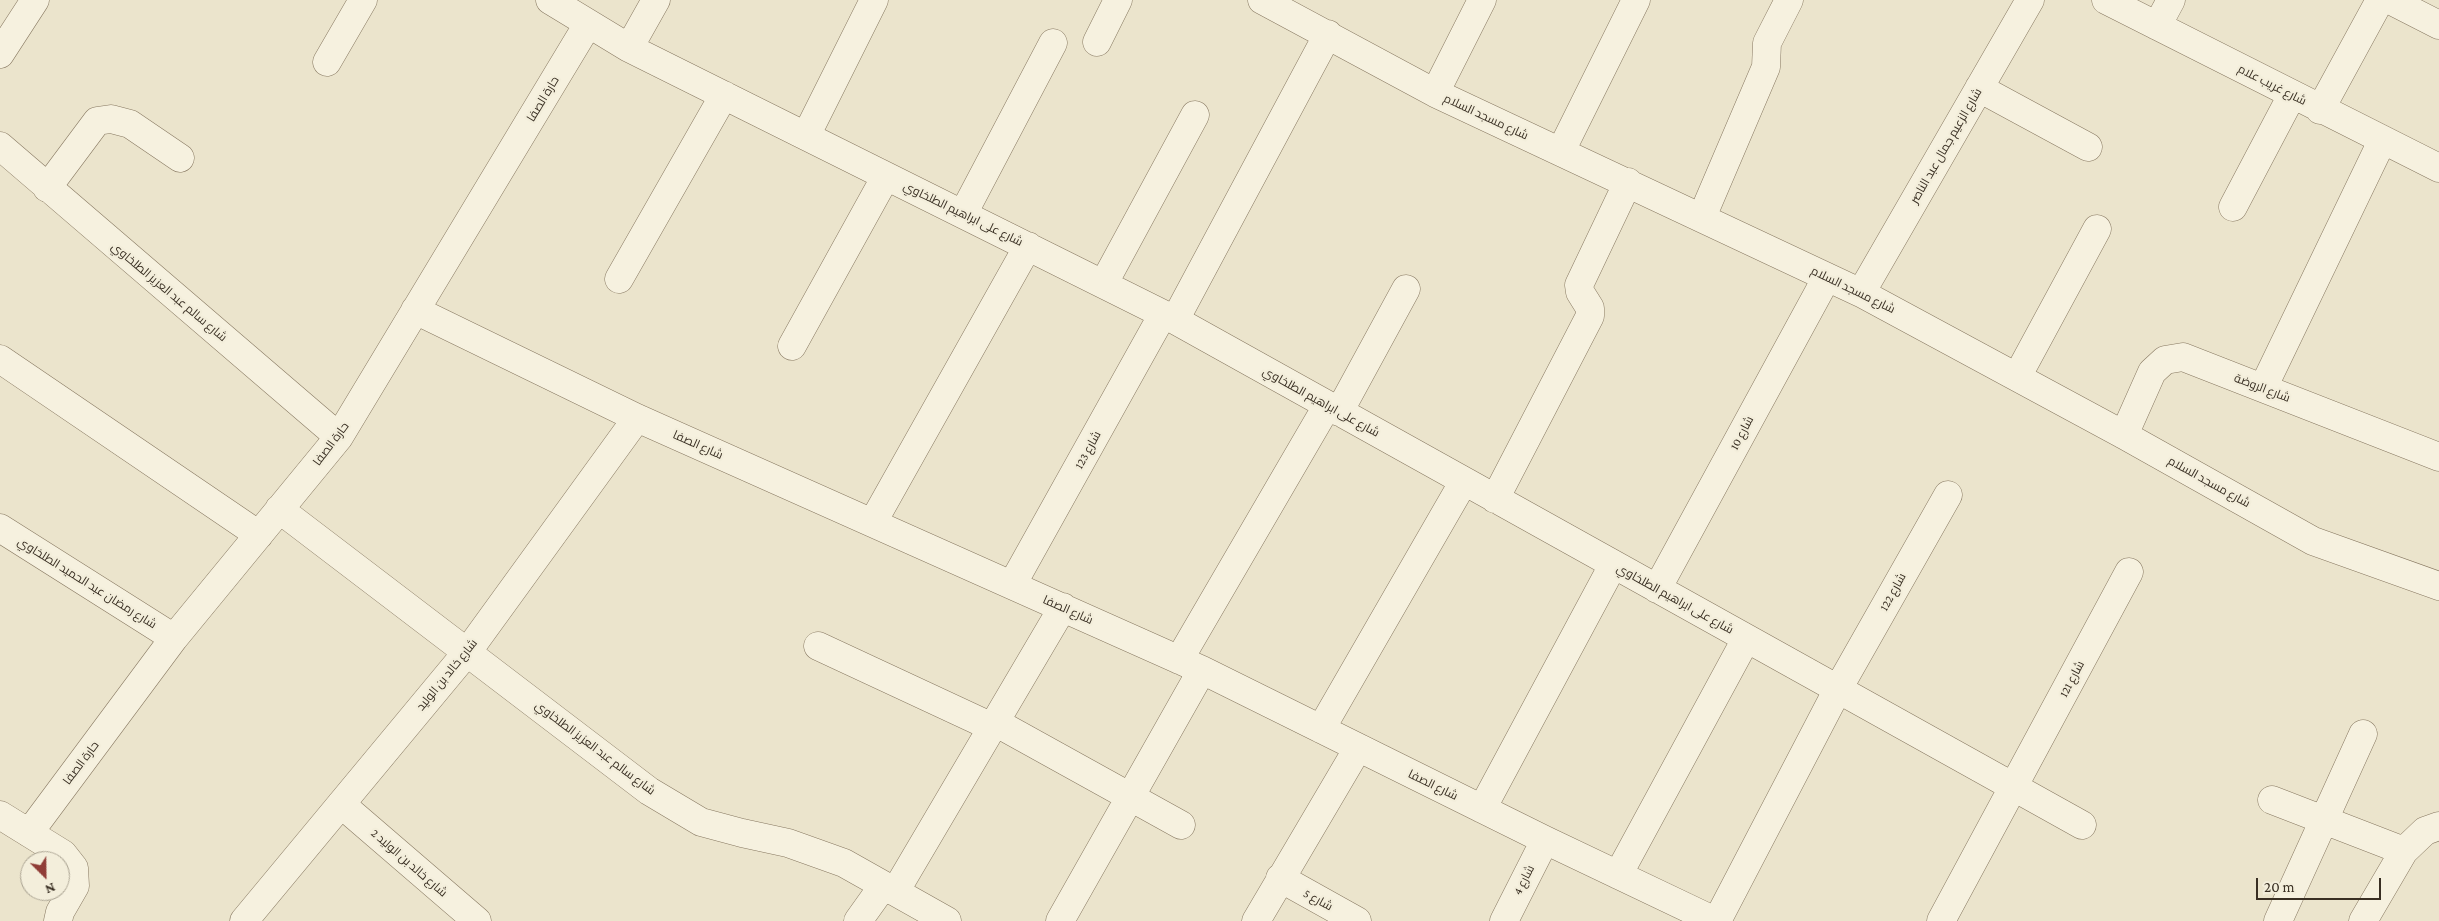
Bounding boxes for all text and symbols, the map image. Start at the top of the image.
street label: شارع غريب علام [2235,62,2309,108]
street label: حارة الصفا [524,74,562,124]
street label: شارع الزعيم جمال عبد الناصر [1907,86,1985,206]
street label: شارع مسجد السلام [1441,91,1531,143]
street label: شارع على ابراهيم الطلخاوي [901,179,1025,249]
street label: شارع سالم عبد العزيز الطلخاوي [108,239,230,345]
street label: شارع مسجد السلام [1809,263,1897,317]
street label: شارع على ابراهيم الطلخاوي [1260,364,1382,440]
street label: شارع الروضة [2232,371,2292,405]
street label: شارع 10 [1727,414,1757,452]
street label: حارة الصفا [310,419,352,469]
street label: شارع الصفا [671,428,725,462]
street label: شارع 123 [1072,429,1104,471]
street label: شارع مسجد السلام [2165,453,2253,511]
street label: شارع رمضان عبد الحميد الطلخاوي [15,534,159,632]
street label: شارع على ابراهيم الطلخاوي [1614,561,1736,637]
street label: شارع 122 [1877,571,1909,613]
street label: شارع الصفا [1041,593,1095,627]
street label: شارع خالد بن الوليد [414,636,480,714]
street label: شارع 121 [2056,658,2088,700]
street label: شارع سالم عبد العزيز الطلخاوي [532,698,658,798]
street label: حارة الصفا [60,738,102,788]
street label: شارع الصفا [1406,767,1460,803]
street label: شارع خالد بن الوليد 2 [368,826,450,900]
north arrow [20,851,70,901]
street label: شارع 4 [1510,863,1538,897]
scale bar [2259,868,2384,900]
text: 20 m [2264,879,2295,895]
text: N [43,880,58,898]
street label: شارع 5 [1301,886,1335,914]

